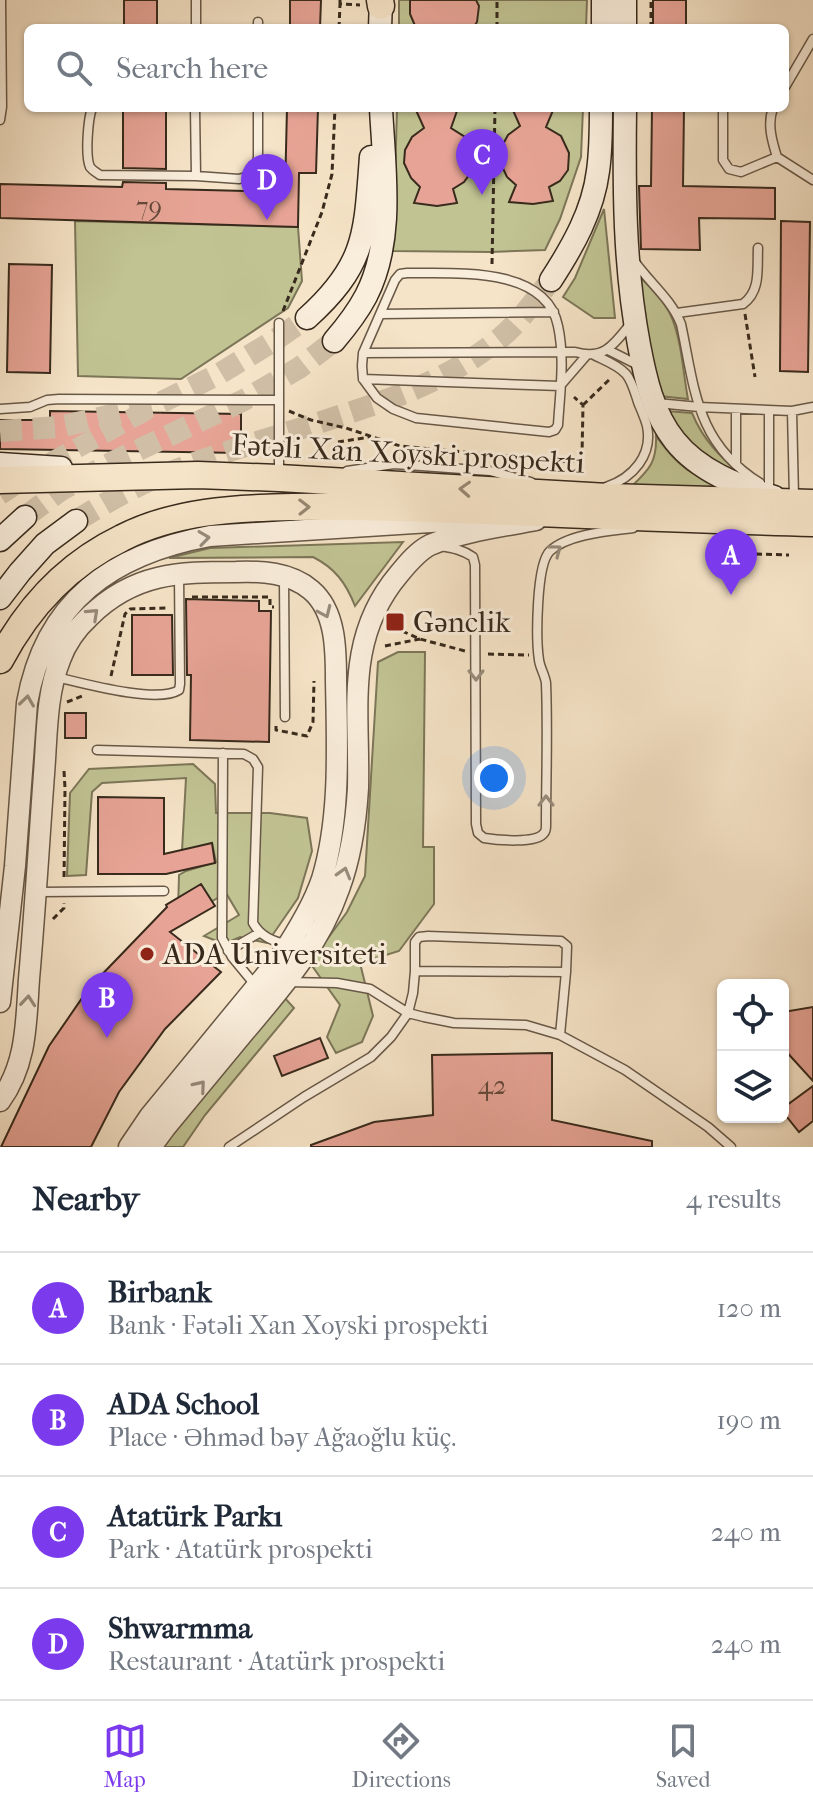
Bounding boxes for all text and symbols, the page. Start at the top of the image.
search box [24,24,789,112]
icon: search [52,46,96,90]
text: Search here [116,51,268,86]
pin: C [456,129,508,195]
pin: D [241,154,293,220]
house number: 79 [136,191,162,222]
street label: Fətəli Xan Xoyski prospekti [230,427,586,481]
one-way arrow [458,480,471,497]
one-way arrow [298,498,311,516]
pin: A [705,529,757,595]
one-way arrow [197,530,211,547]
one-way arrow [547,545,562,560]
one-way arrow [315,604,331,618]
place label: Gənclik [413,605,511,640]
one-way arrow [83,609,98,623]
marker: Gənclik [384,611,406,633]
one-way arrow [467,669,485,682]
one-way arrow [19,694,36,707]
your location [474,758,514,798]
one-way arrow [537,794,555,807]
one-way arrow [335,866,351,880]
place label: ADA Universiteti [162,937,387,972]
marker: ADA Universiteti [138,945,156,963]
pin: B [81,972,133,1038]
map controls [717,979,789,1123]
button: locate [717,979,789,1051]
one-way arrow [19,994,36,1007]
button: layers [717,1051,789,1123]
house number: 42 [478,1070,506,1101]
one-way arrow [190,1081,205,1095]
text: Nearby [32,1179,139,1219]
text: 4 results [686,1184,781,1215]
text: Birbank [108,1275,212,1310]
text: A [50,1293,66,1324]
text: 120 m [717,1293,781,1324]
text: Bank · Fətəli Xan Xoyski prospekti [108,1310,488,1341]
text: ADA School [108,1387,259,1422]
text: B [50,1405,66,1436]
text: 190 m [717,1405,781,1436]
text: Place · Əhməd bəy Ağaoğlu küç. [108,1422,456,1453]
text: Atatürk Parkı [108,1499,282,1534]
text: C [49,1517,67,1548]
text: 240 m [711,1517,781,1548]
text: Park · Atatürk prospekti [108,1534,373,1565]
text: Shwarmma [108,1611,252,1646]
text: D [48,1629,68,1660]
text: 240 m [711,1629,781,1660]
text: Restaurant · Atatürk prospekti [108,1646,445,1677]
tab: Map [103,1719,147,1793]
tab: Directions [352,1719,451,1793]
tab: Saved [656,1719,710,1793]

